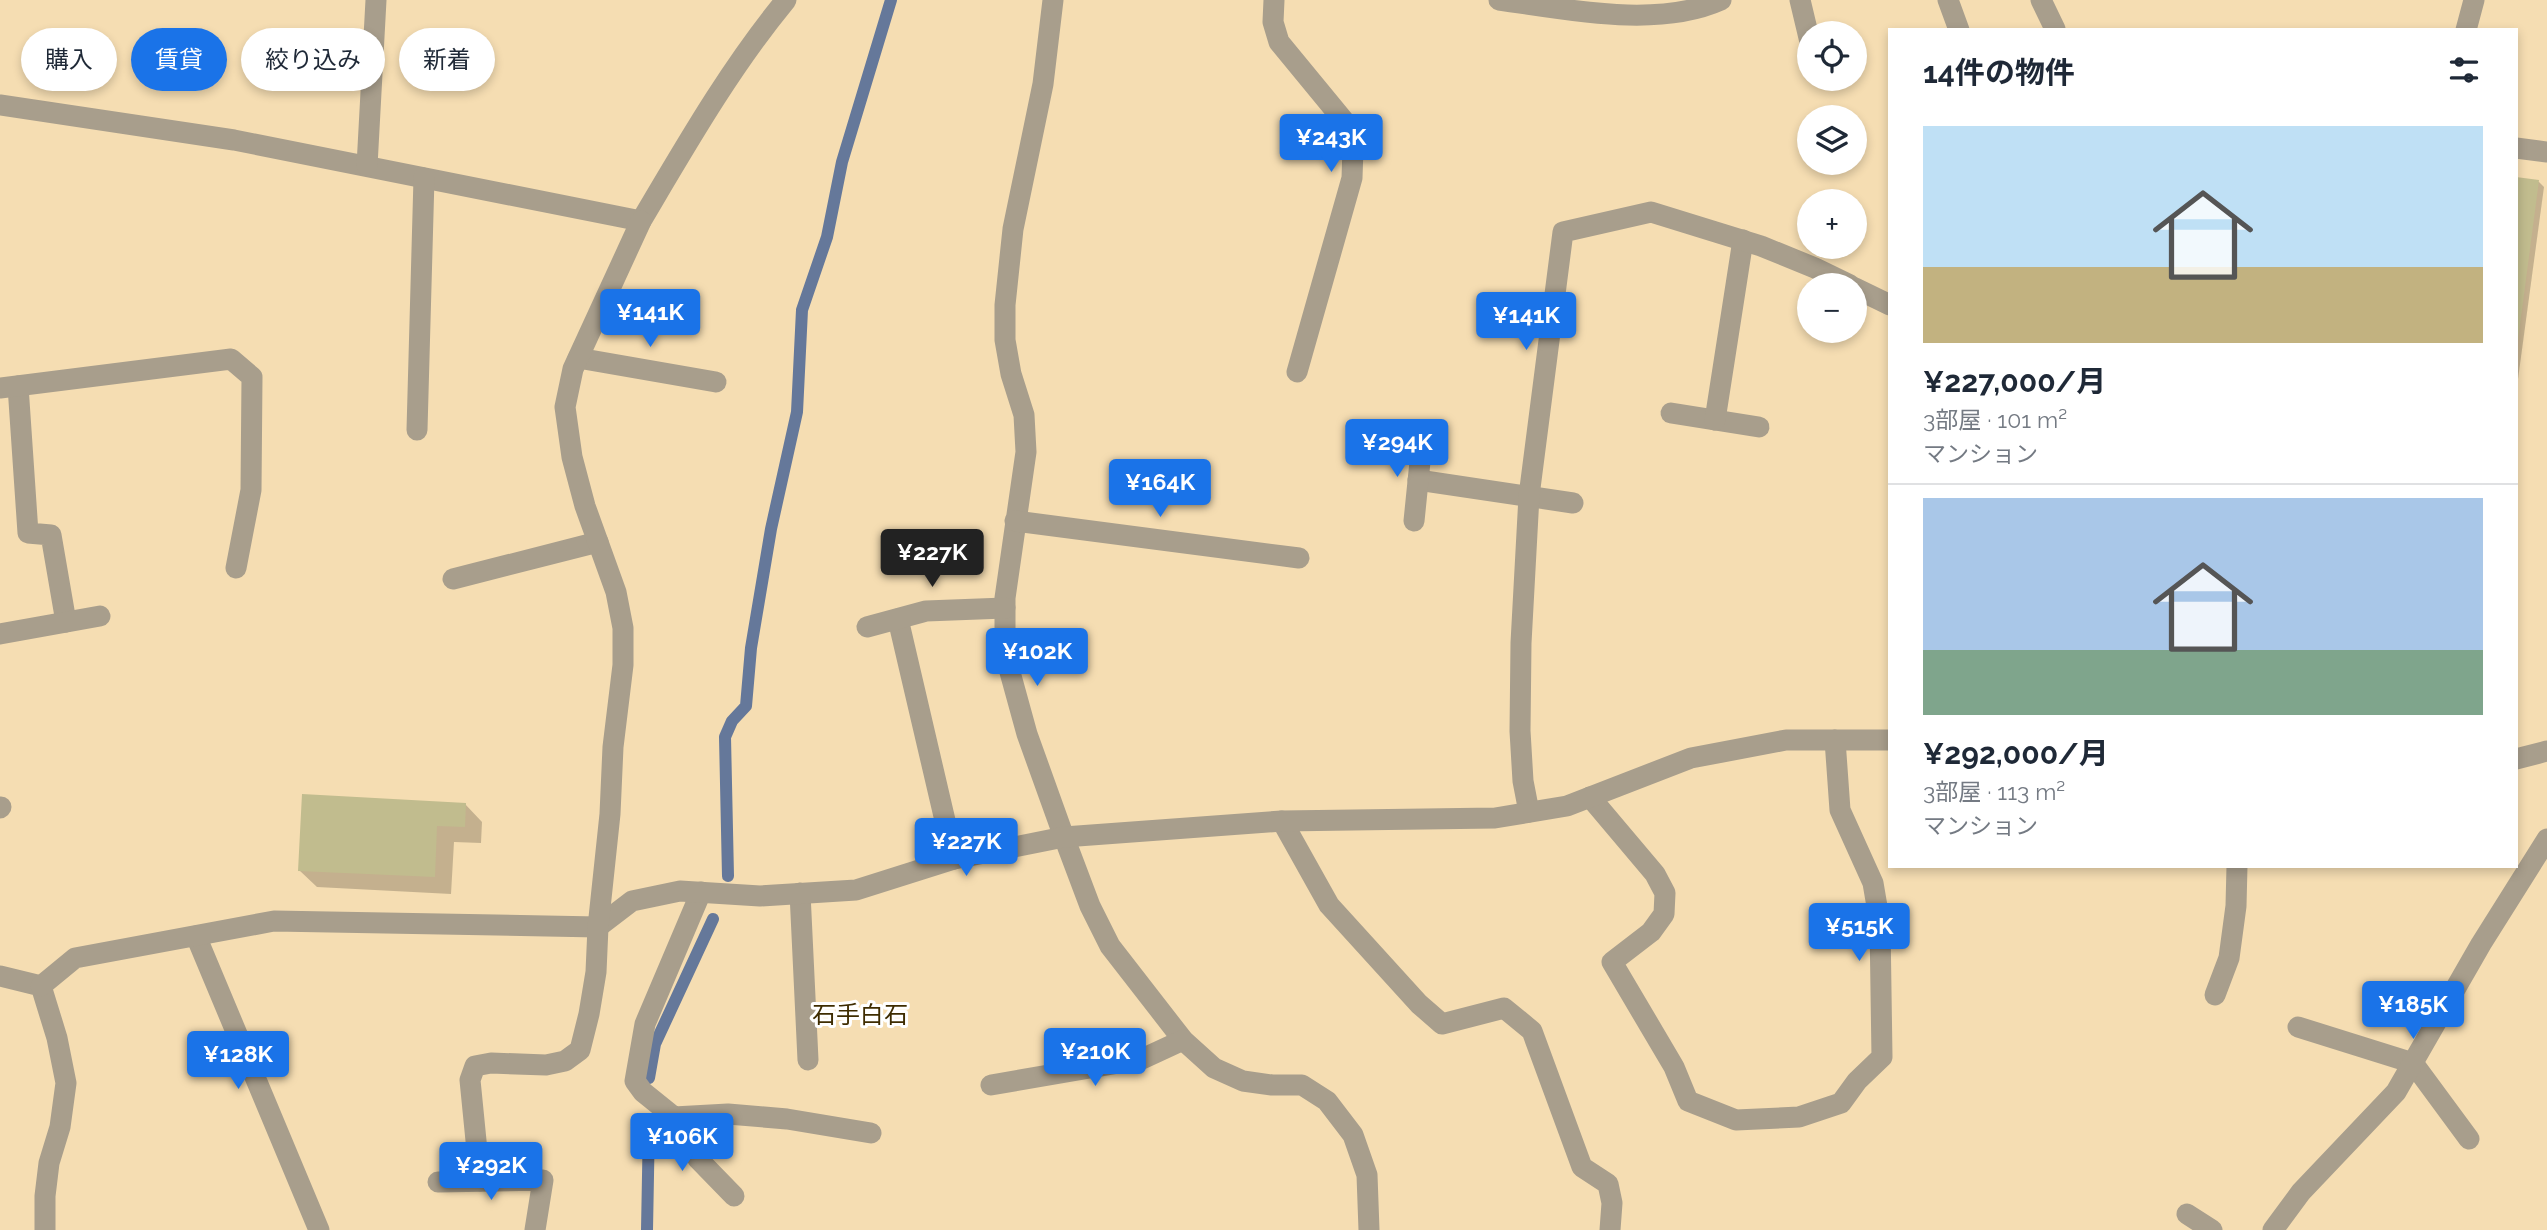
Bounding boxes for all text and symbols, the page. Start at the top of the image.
map controls [1797,21,1867,343]
button: locate [1797,21,1867,91]
chip: 購入 [21,28,117,91]
chip: 賃貸 [131,28,227,91]
chip: 絞り込み [241,28,385,91]
chip: 新着 [399,28,495,91]
icon: filters [2445,51,2483,89]
text: 14件の物件 [1923,55,2075,90]
button: layers [1797,105,1867,175]
pin: ¥243K [1282,114,1380,174]
text: ¥243K [1296,123,1366,150]
icon: home [2140,172,2266,298]
button: + [1797,189,1867,259]
button: − [1797,273,1867,343]
pin: ¥141K [601,290,699,349]
pin: ¥141K [1477,292,1575,352]
text: ¥141K [616,298,684,325]
text: ¥141K [1492,301,1560,328]
text: ¥227,000/月 [1923,364,2106,399]
text: 3部屋 · 101 m² [1923,406,2067,433]
pin: ¥294K [1348,420,1446,479]
text: ¥294K [1361,428,1433,455]
text: マンション [1923,440,2038,467]
pin: ¥164K [1111,460,1209,519]
text: ¥164K [1125,468,1195,495]
pin: ¥227K [883,530,981,589]
text: ¥227K [897,538,967,565]
icon: home [2140,544,2266,670]
pin: ¥102K [988,628,1086,688]
text: ¥102K [1002,637,1072,664]
text: ¥292,000/月 [1923,736,2109,771]
text: 3部屋 · 113 m² [1923,778,2065,805]
text: マンション [1923,812,2038,839]
pin: ¥227K [917,818,1015,878]
text: ¥227K [931,827,1001,854]
pin: ¥515K [1810,904,1908,963]
text: ¥515K [1825,912,1893,939]
pin: ¥185K [2364,982,2462,1041]
text: ¥185K [2378,990,2448,1017]
district label: 石手白石 [812,1000,908,1029]
pin: ¥210K [1046,1028,1144,1088]
pin: ¥128K [189,1032,287,1091]
text: ¥210K [1060,1037,1130,1064]
text: ¥128K [203,1040,273,1067]
pin: ¥106K [633,1114,731,1173]
text: ¥106K [646,1122,718,1149]
pin: ¥292K [442,1142,540,1202]
text: ¥292K [455,1151,527,1178]

